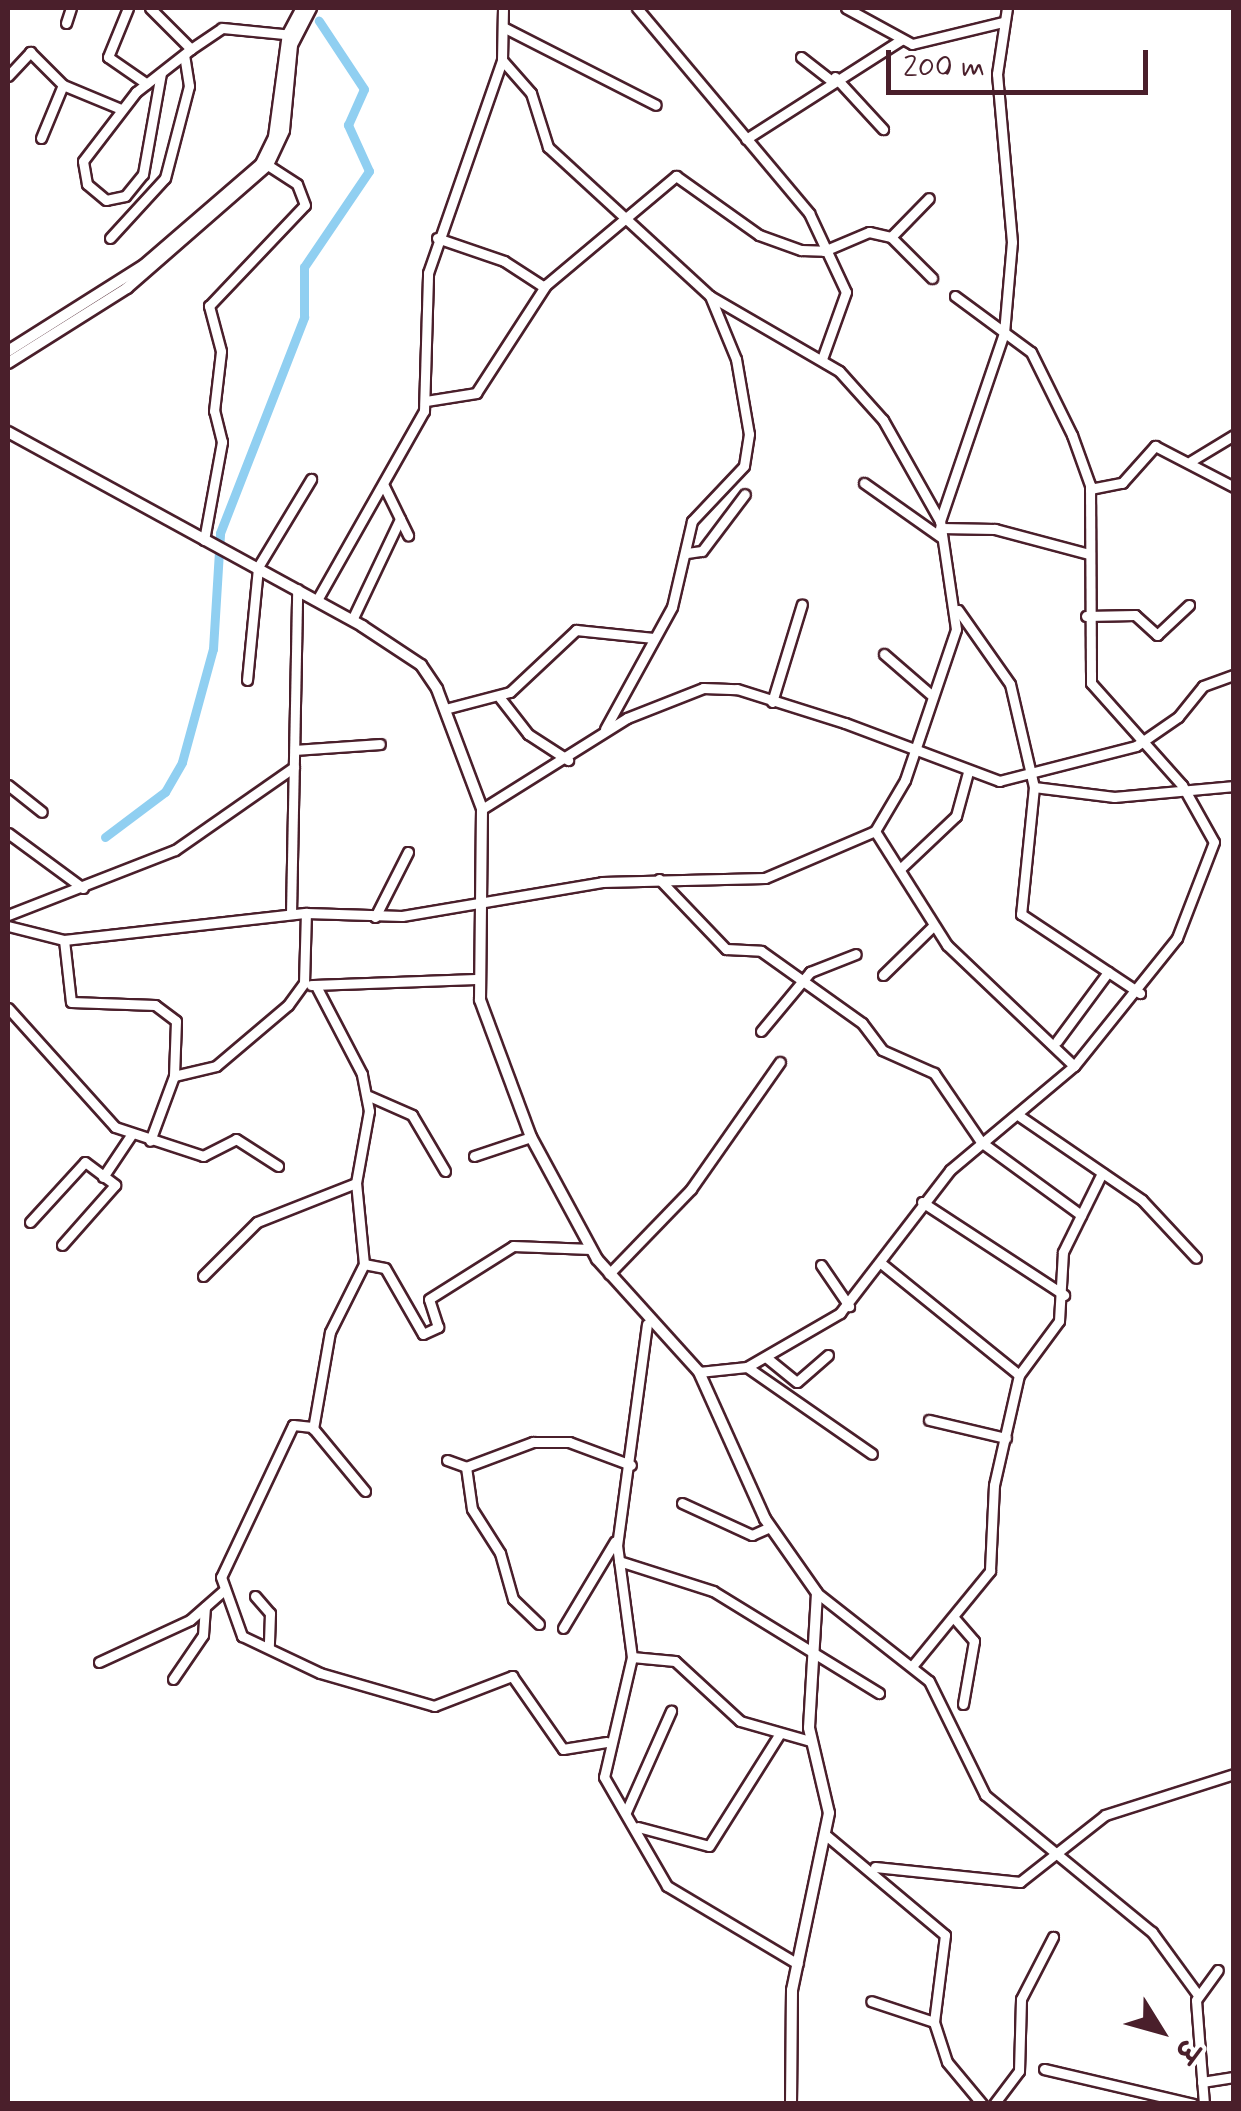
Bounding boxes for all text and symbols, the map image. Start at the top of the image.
scale bar [891,30,1154,92]
text: 200 m [903,48,985,87]
north arrow [1111,1981,1211,2081]
text: उ [1165,2031,1206,2068]

